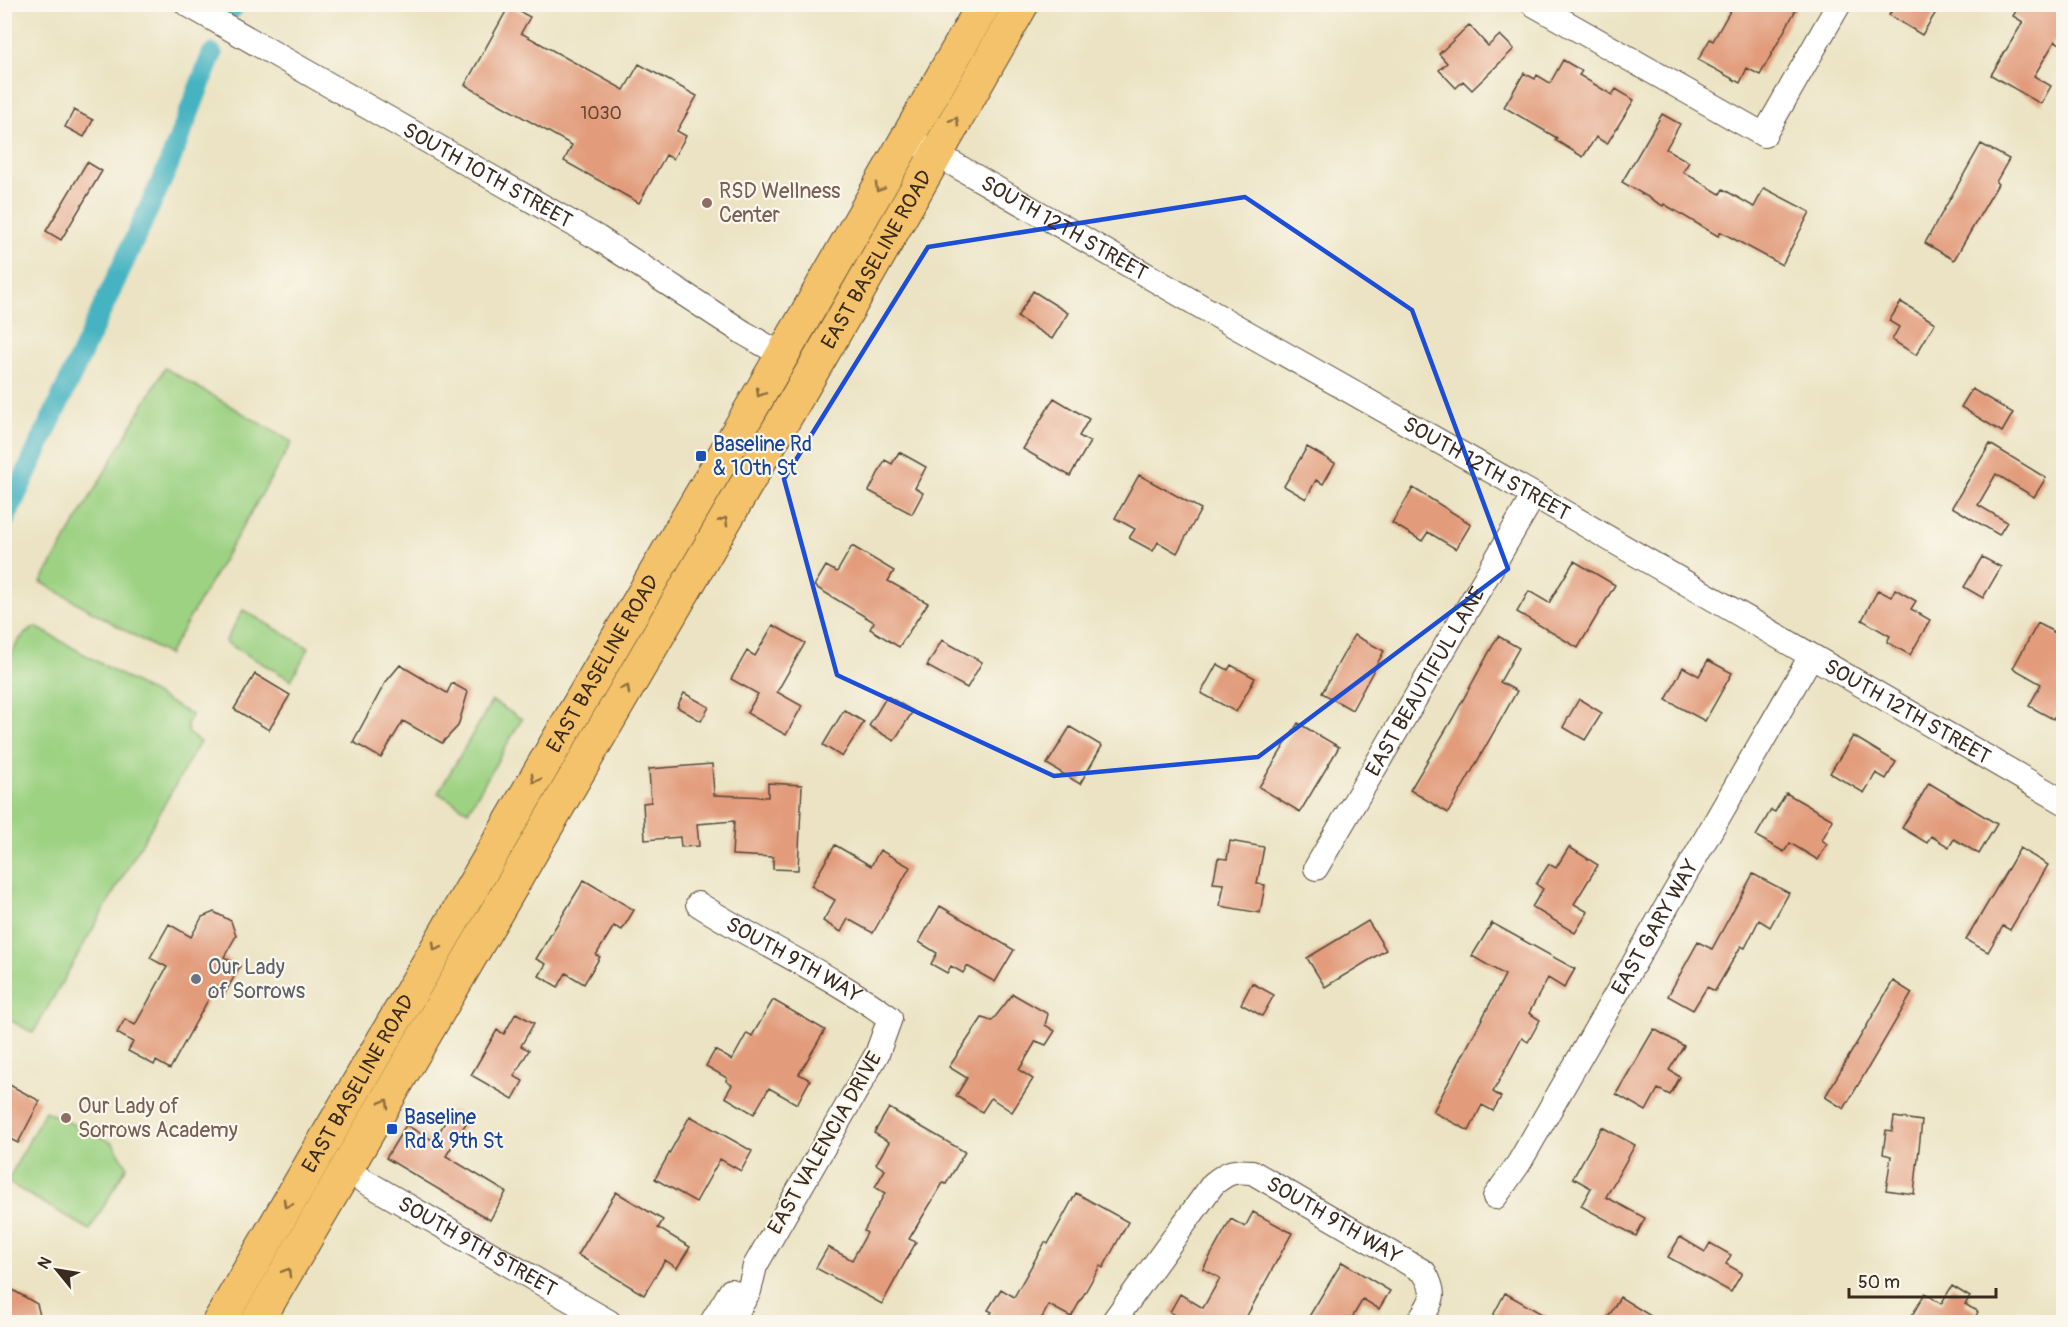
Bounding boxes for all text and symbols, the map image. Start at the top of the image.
house number: 1030 [580,102,622,125]
street label: SOUTH 10TH STREET [398,116,578,234]
one-way arrow [947,117,959,127]
street label: EAST BASELINE ROAD [815,165,938,354]
street label: SOUTH 12TH STREET [976,169,1153,287]
place label: RSD Wellness Center [719,178,841,229]
one-way arrow [875,182,886,192]
marker: RSD Wellness Center [700,196,714,210]
one-way arrow [756,387,767,397]
street label: SOUTH 12TH STREET [1398,410,1575,527]
place label: Baseline Rd & 10th St [713,431,812,482]
marker: Baseline Rd & 10th St [694,449,708,463]
one-way arrow [717,517,729,527]
street label: EAST BASELINE ROAD [540,570,665,757]
street label: EAST BEAUTIFUL LANE [1359,582,1491,781]
street label: SOUTH 12TH STREET [1819,653,1996,770]
one-way arrow [619,685,630,695]
one-way arrow [530,773,542,783]
street label: EAST GARY WAY [1605,854,1705,1000]
street label: SOUTH 9TH WAY [721,910,867,1009]
one-way arrow [432,941,443,951]
place label: Our Lady of Sorrows [208,954,306,1005]
marker: Our Lady of Sorrows [189,972,203,986]
street label: EAST BASELINE ROAD [296,990,420,1177]
street label: EAST VALENCIA DRIVE [762,1047,888,1239]
place label: Our Lady of Sorrows Academy [78,1093,238,1144]
one-way arrow [377,1099,389,1109]
place label: Baseline Rd & 9th St [404,1104,504,1155]
marker: Our Lady of Sorrows Academy [59,1111,73,1125]
marker: Baseline Rd & 9th St [385,1122,399,1136]
street label: SOUTH 9TH WAY [1262,1170,1407,1270]
street label: SOUTH 9TH STREET [393,1190,562,1303]
one-way arrow [283,1198,295,1208]
north arrow [27,1240,87,1300]
text: N [34,1253,56,1273]
scale bar [1849,1261,1996,1299]
one-way arrow [279,1268,291,1278]
text: 50 m [1858,1271,1900,1294]

